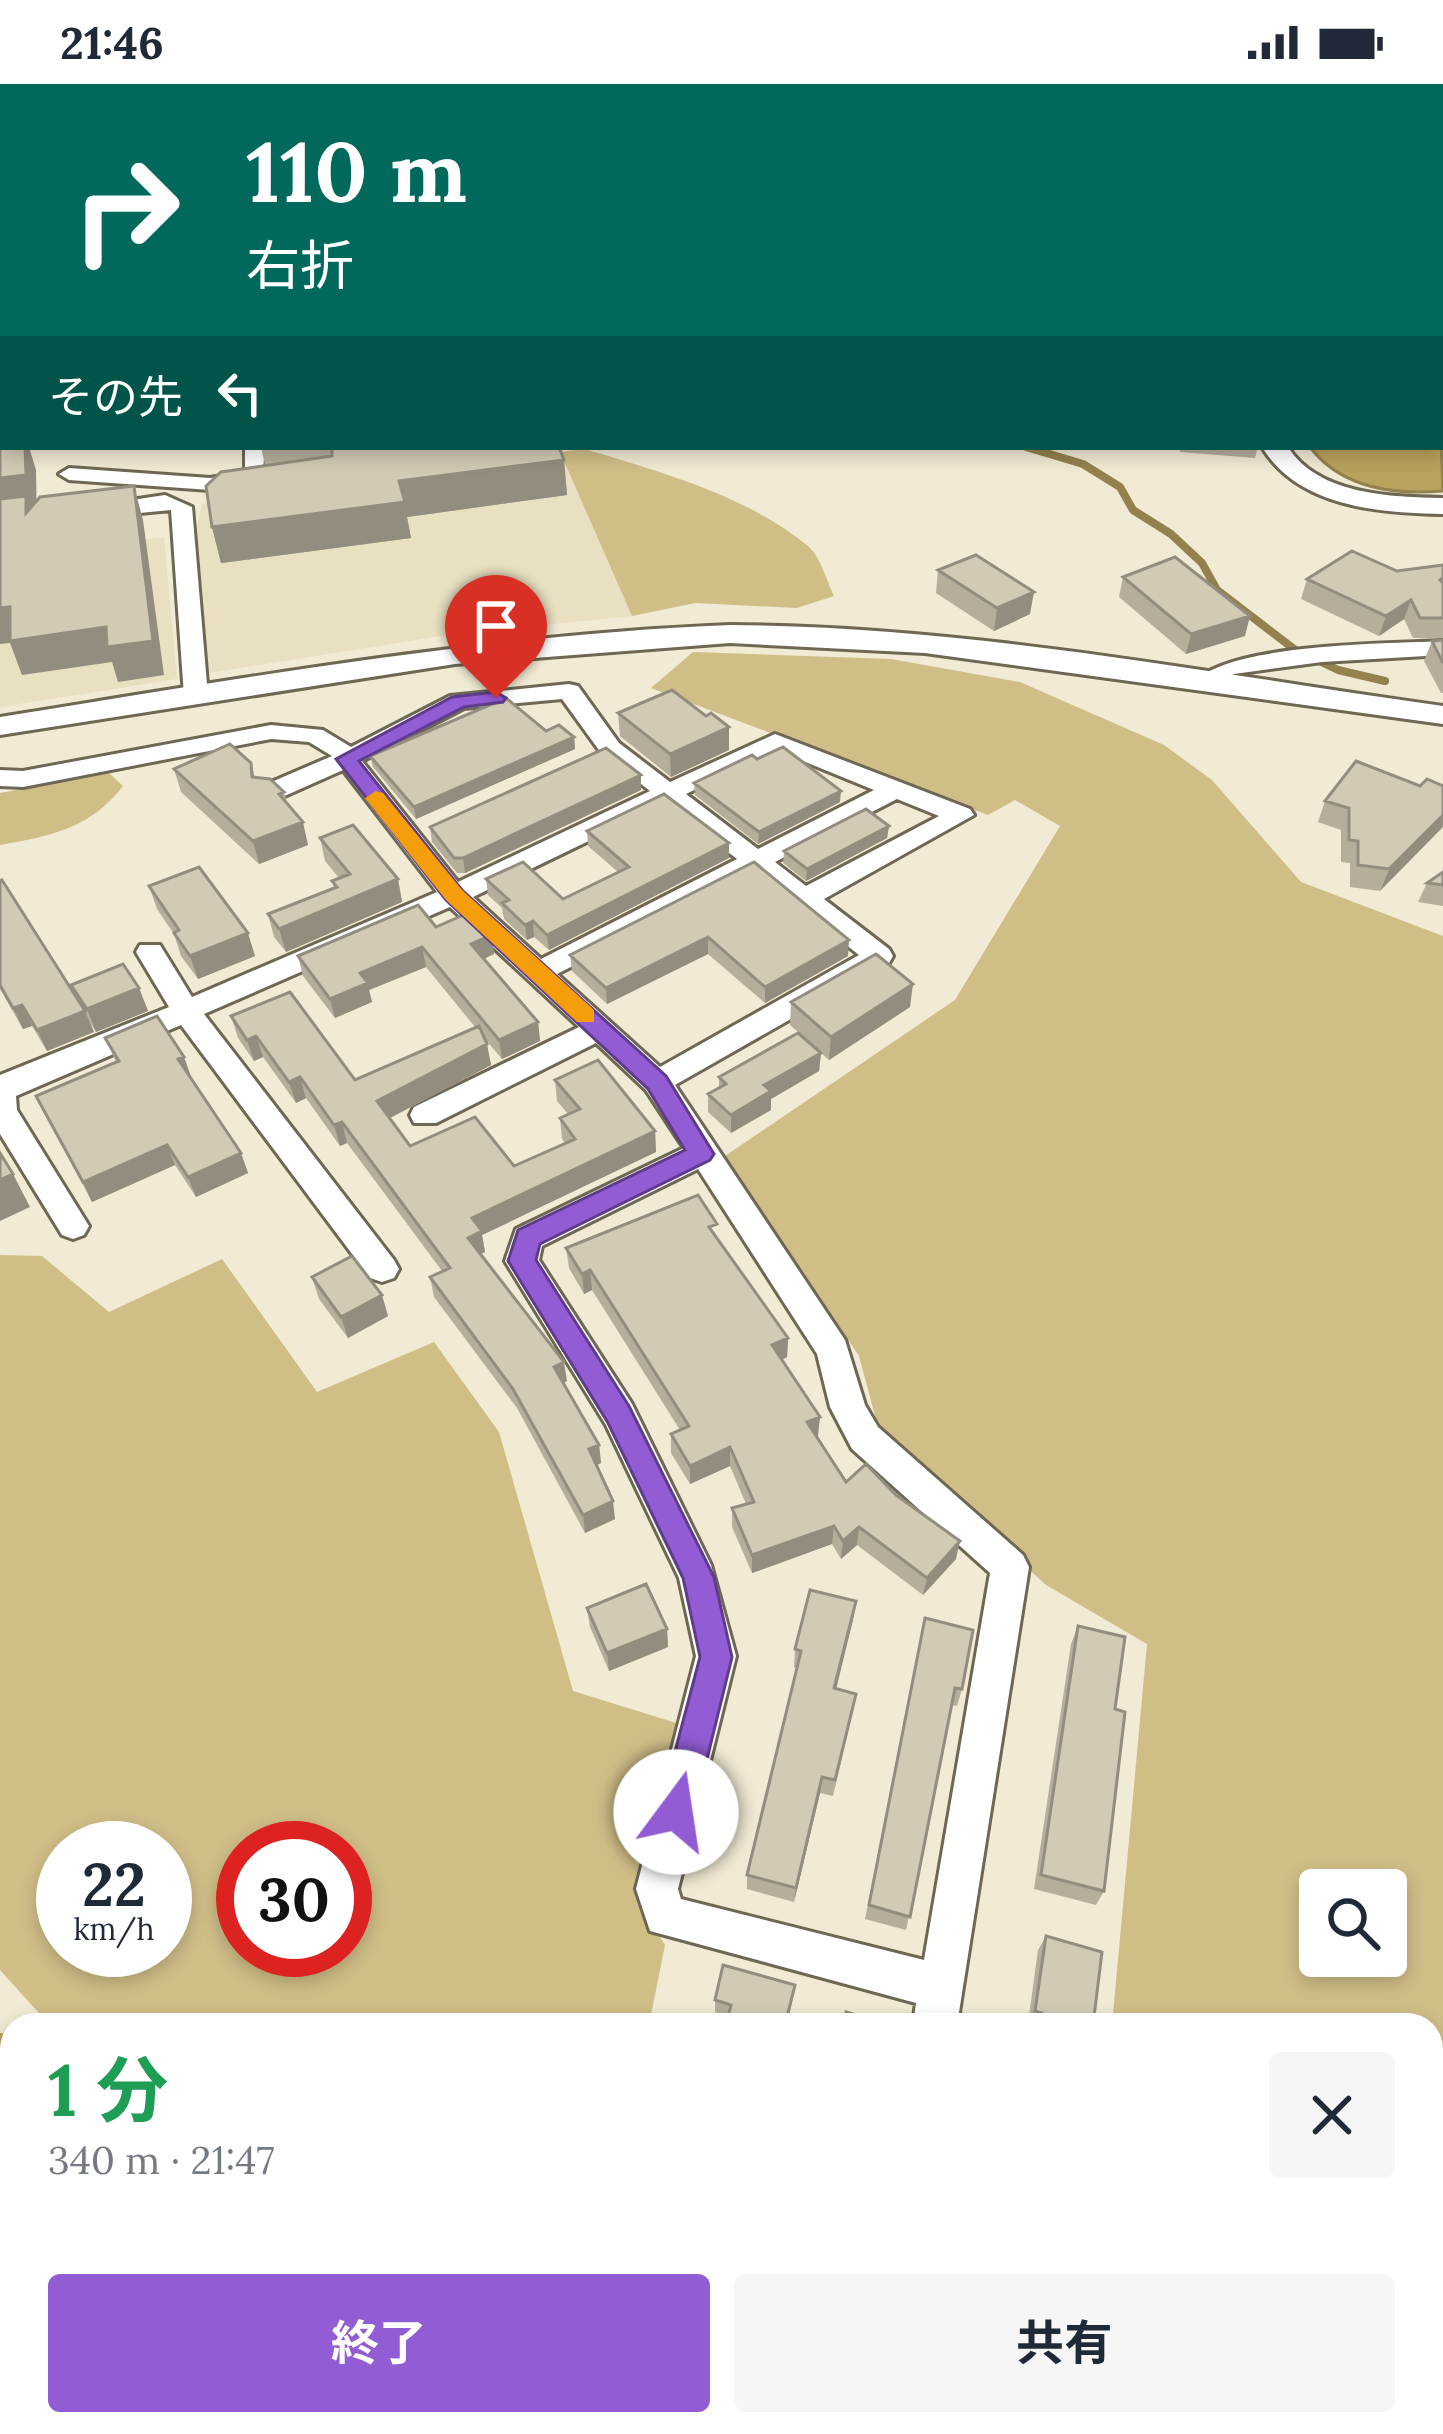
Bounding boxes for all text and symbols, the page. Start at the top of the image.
text: 21:46 [60,14,164,71]
text: 110 m [246,117,467,225]
icon: right [48,132,204,288]
text: 右折 [246,231,354,300]
icon: left [207,360,273,426]
text: その先 [48,368,183,425]
pin [445,575,547,698]
icon: arrive [463,593,529,659]
position arrow [613,1749,739,1875]
speed limit sign: 30 [216,1821,372,1977]
text: 22 [82,1846,146,1922]
map controls [1299,1869,1407,1977]
button: search [1299,1869,1407,1977]
text: km/h [73,1910,155,1948]
text: 1 分 [48,2044,168,2136]
button: close [1269,2052,1395,2178]
text: 340 m · 21:47 [48,2135,274,2185]
button: 終了 [48,2274,710,2412]
button: 共有 [734,2274,1395,2412]

